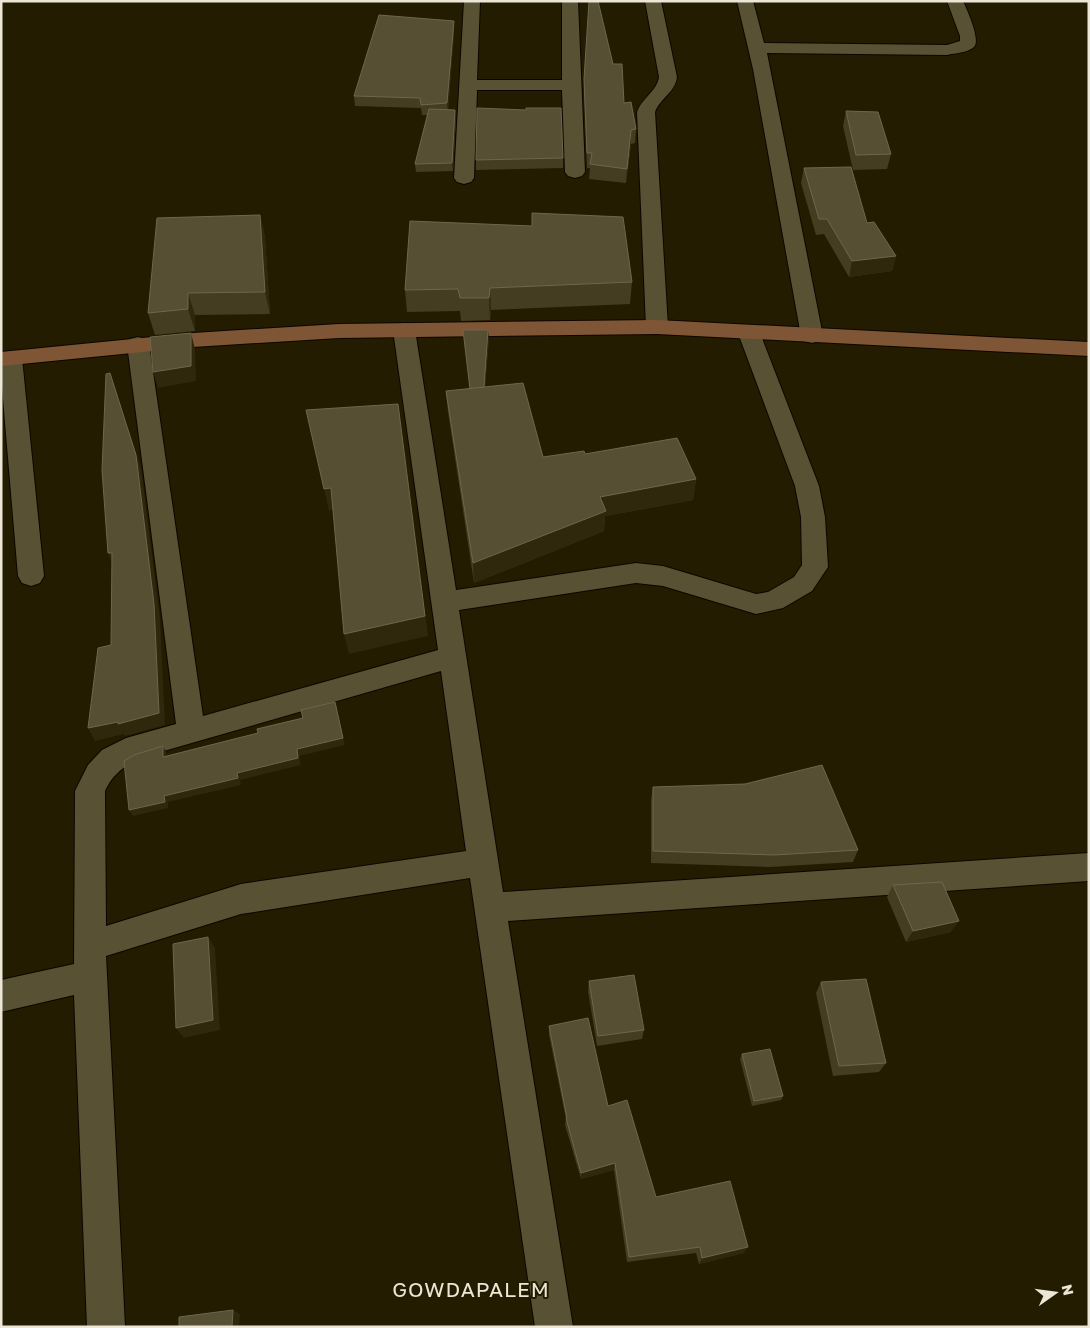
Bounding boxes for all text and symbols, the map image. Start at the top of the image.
north arrow [1030,1268,1080,1318]
district label: GOWDAPALEM [392,1276,550,1302]
text: N [1059,1283,1078,1297]

